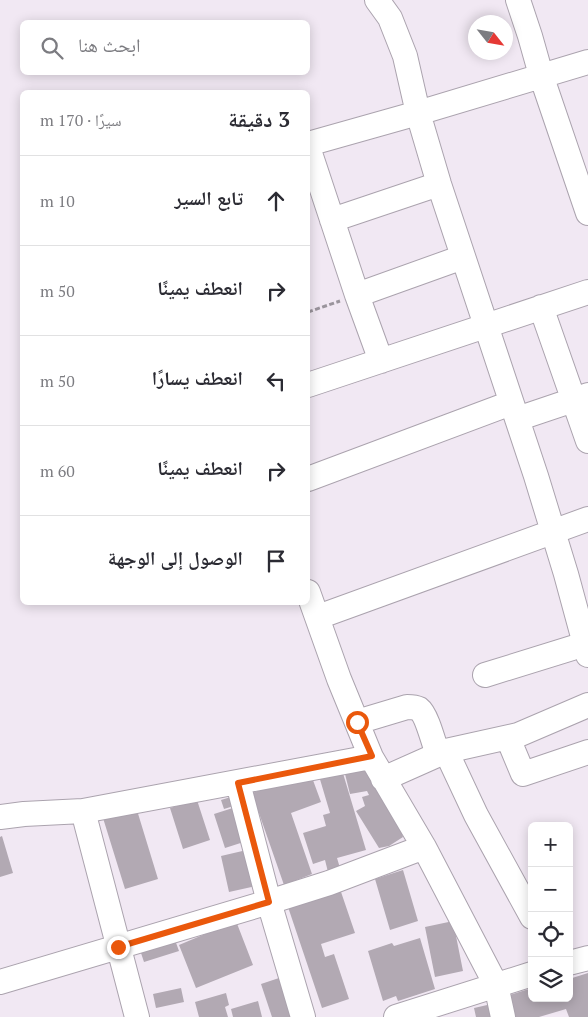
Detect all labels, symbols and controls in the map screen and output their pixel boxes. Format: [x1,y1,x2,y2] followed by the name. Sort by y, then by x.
[468,15,513,60] north arrow
[20,20,310,75] search box
[78,32,141,57] text: ابحث هنا
[38,34,66,62] icon: search
[228,105,290,133] text: 3 دقيقة
[40,109,121,131] text: سيرًا · 170 m
[174,185,243,210] text: تابع السير
[262,187,290,215] icon: ahead
[40,190,75,212] text: 10 m
[157,275,243,300] text: انعطف يمينًا
[262,277,290,305] icon: right
[40,280,75,302] text: 50 m
[152,365,243,390] text: انعطف يسارًا
[262,367,290,395] icon: left
[40,370,75,392] text: 50 m
[157,455,243,480] text: انعطف يمينًا
[262,457,290,485] icon: right
[40,460,75,482] text: 60 m
[108,545,243,570] text: الوصول إلى الوجهة
[262,547,290,575] icon: arrive
[346,711,369,734] route start
[528,822,573,1002] map controls
[528,822,573,867] button: +
[528,867,573,912] button: −
[528,912,573,957] button: locate
[107,936,130,959] route end
[528,957,573,1002] button: layers

